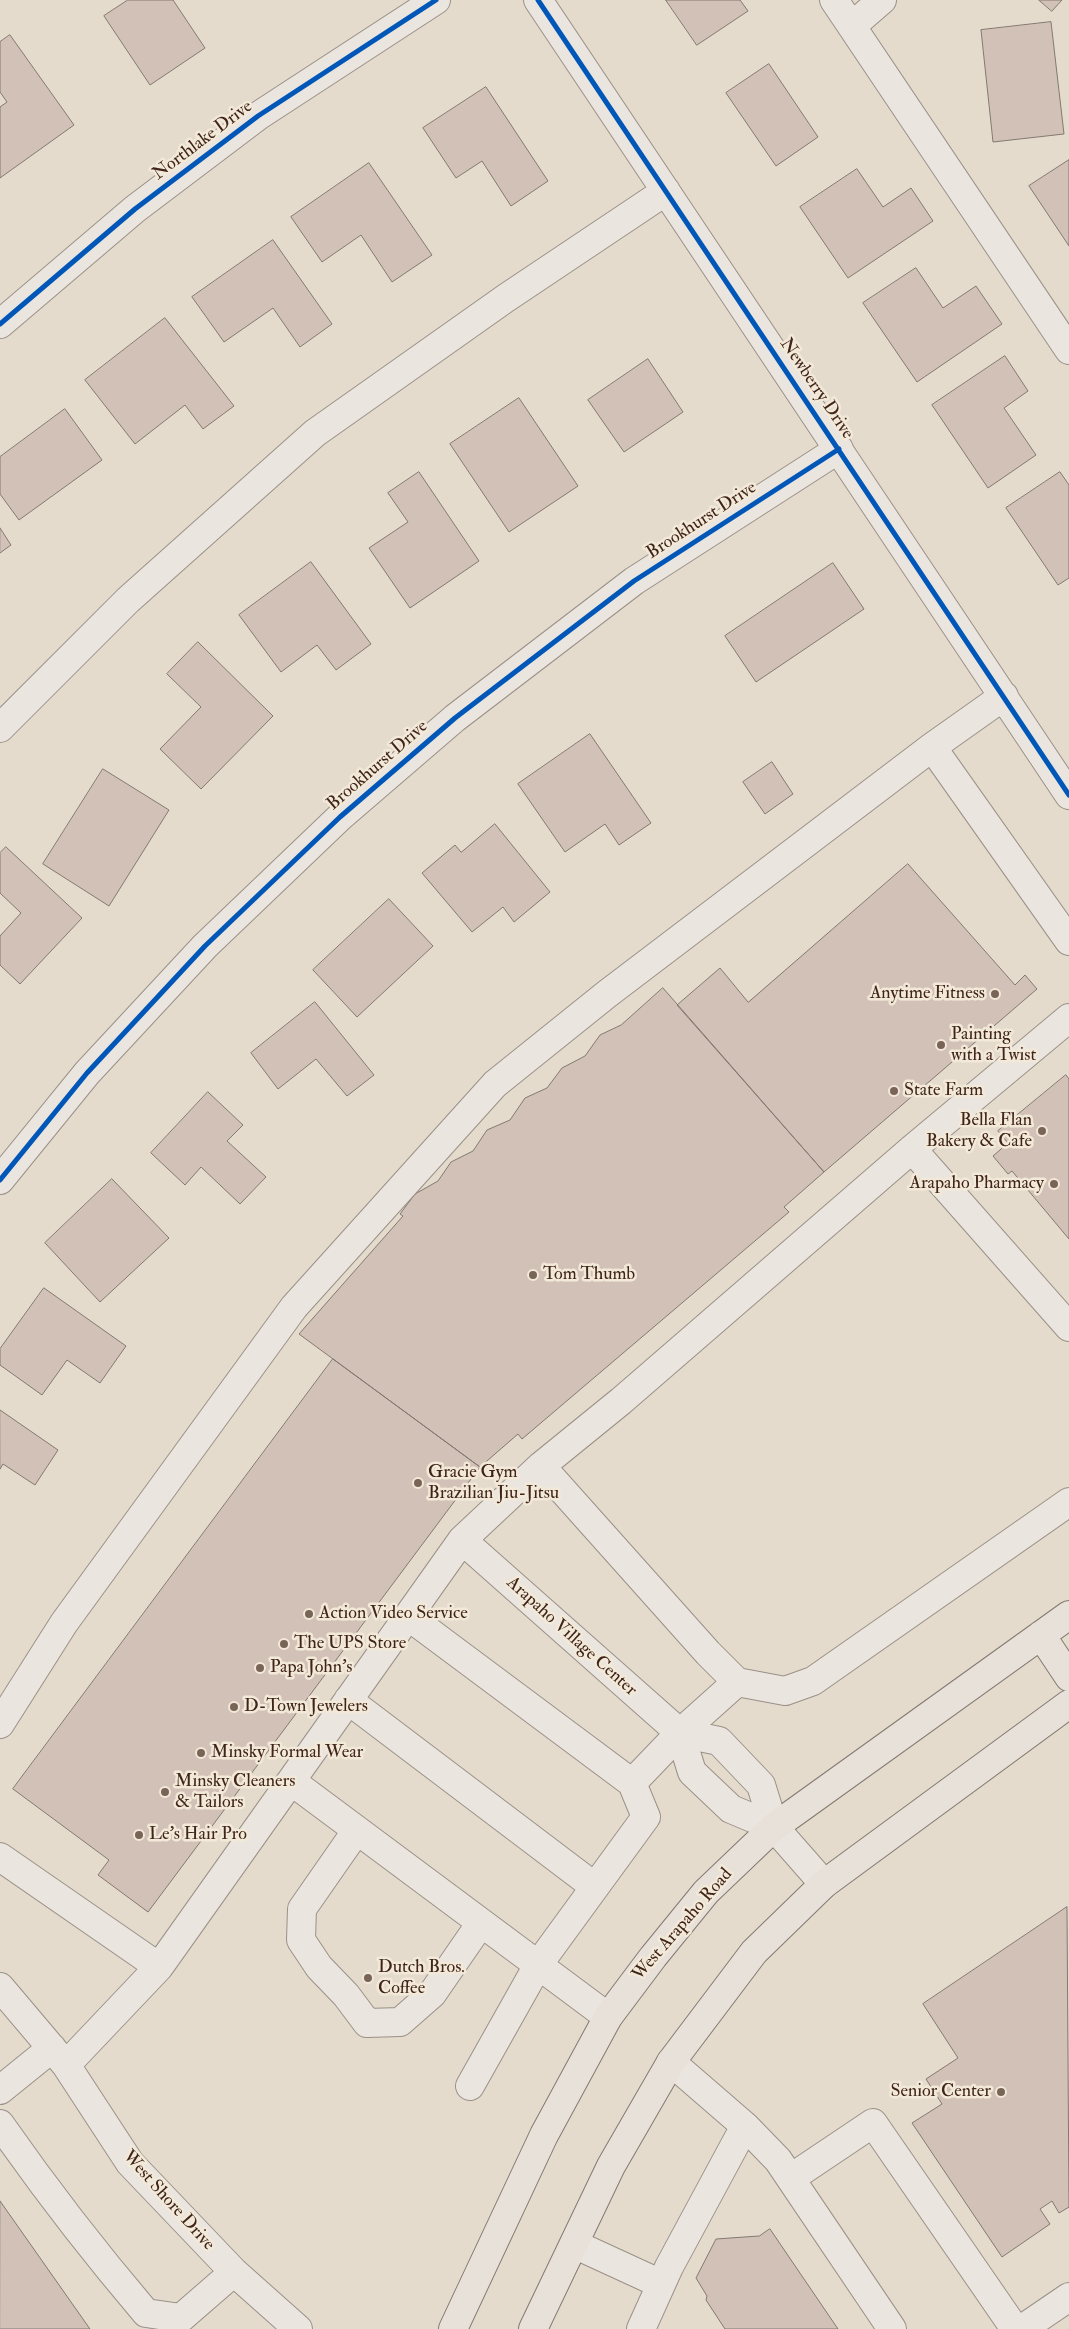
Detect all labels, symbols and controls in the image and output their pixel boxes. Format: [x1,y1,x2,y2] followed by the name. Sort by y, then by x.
[149,96,257,186] street label: Northlake Drive
[774,334,858,444] street label: Newberry Drive
[643,478,761,564] street label: Brookhurst Drive
[323,716,433,816] street label: Brookhurst Drive
[870,983,985,1005] place label: Anytime Fitness
[989,988,1001,1000] marker: Anytime Fitness
[951,1024,1036,1066] place label: Painting with a Twist
[935,1039,947,1051] marker: Painting with a Twist
[904,1080,983,1102] place label: State Farm
[888,1085,900,1097] marker: State Farm
[926,1110,1032,1152] place label: Bella Flan Bakery & Cafe
[1036,1125,1048,1137] marker: Bella Flan Bakery & Cafe
[909,1173,1044,1195] place label: Arapaho Pharmacy
[1048,1178,1060,1190] marker: Arapaho Pharmacy
[543,1264,635,1286] place label: Tom Thumb
[527,1269,539,1281] marker: Tom Thumb
[428,1462,559,1505] place label: Gracie Gym Brazilian Jiu-Jitsu
[412,1477,424,1489] marker: Gracie Gym Brazilian Jiu-Jitsu
[501,1573,641,1701] street label: Arapaho Village Center
[319,1603,468,1625] place label: Action Video Service
[303,1608,315,1620] marker: Action Video Service
[294,1633,406,1655] place label: The UPS Store
[278,1638,290,1650] marker: The UPS Store
[270,1657,352,1679] place label: Papa John's
[254,1662,266,1674] marker: Papa John's
[244,1696,368,1718] place label: D-Town Jewelers
[228,1701,240,1713] marker: D-Town Jewelers
[211,1742,363,1764] place label: Minsky Formal Wear
[195,1747,207,1759] marker: Minsky Formal Wear
[175,1771,295,1814] place label: Minsky Cleaners & Tailors
[159,1786,171,1798] marker: Minsky Cleaners & Tailors
[149,1824,247,1846] place label: Le's Hair Pro
[133,1829,145,1841] marker: Le's Hair Pro
[628,1864,738,1986] street label: West Arapaho Road
[378,1957,465,2000] place label: Dutch Bros. Coffee
[362,1972,374,1984] marker: Dutch Bros. Coffee
[890,2081,991,2103] place label: Senior Center
[995,2086,1007,2098] marker: Senior Center
[117,2146,219,2256] street label: West Shore Drive

